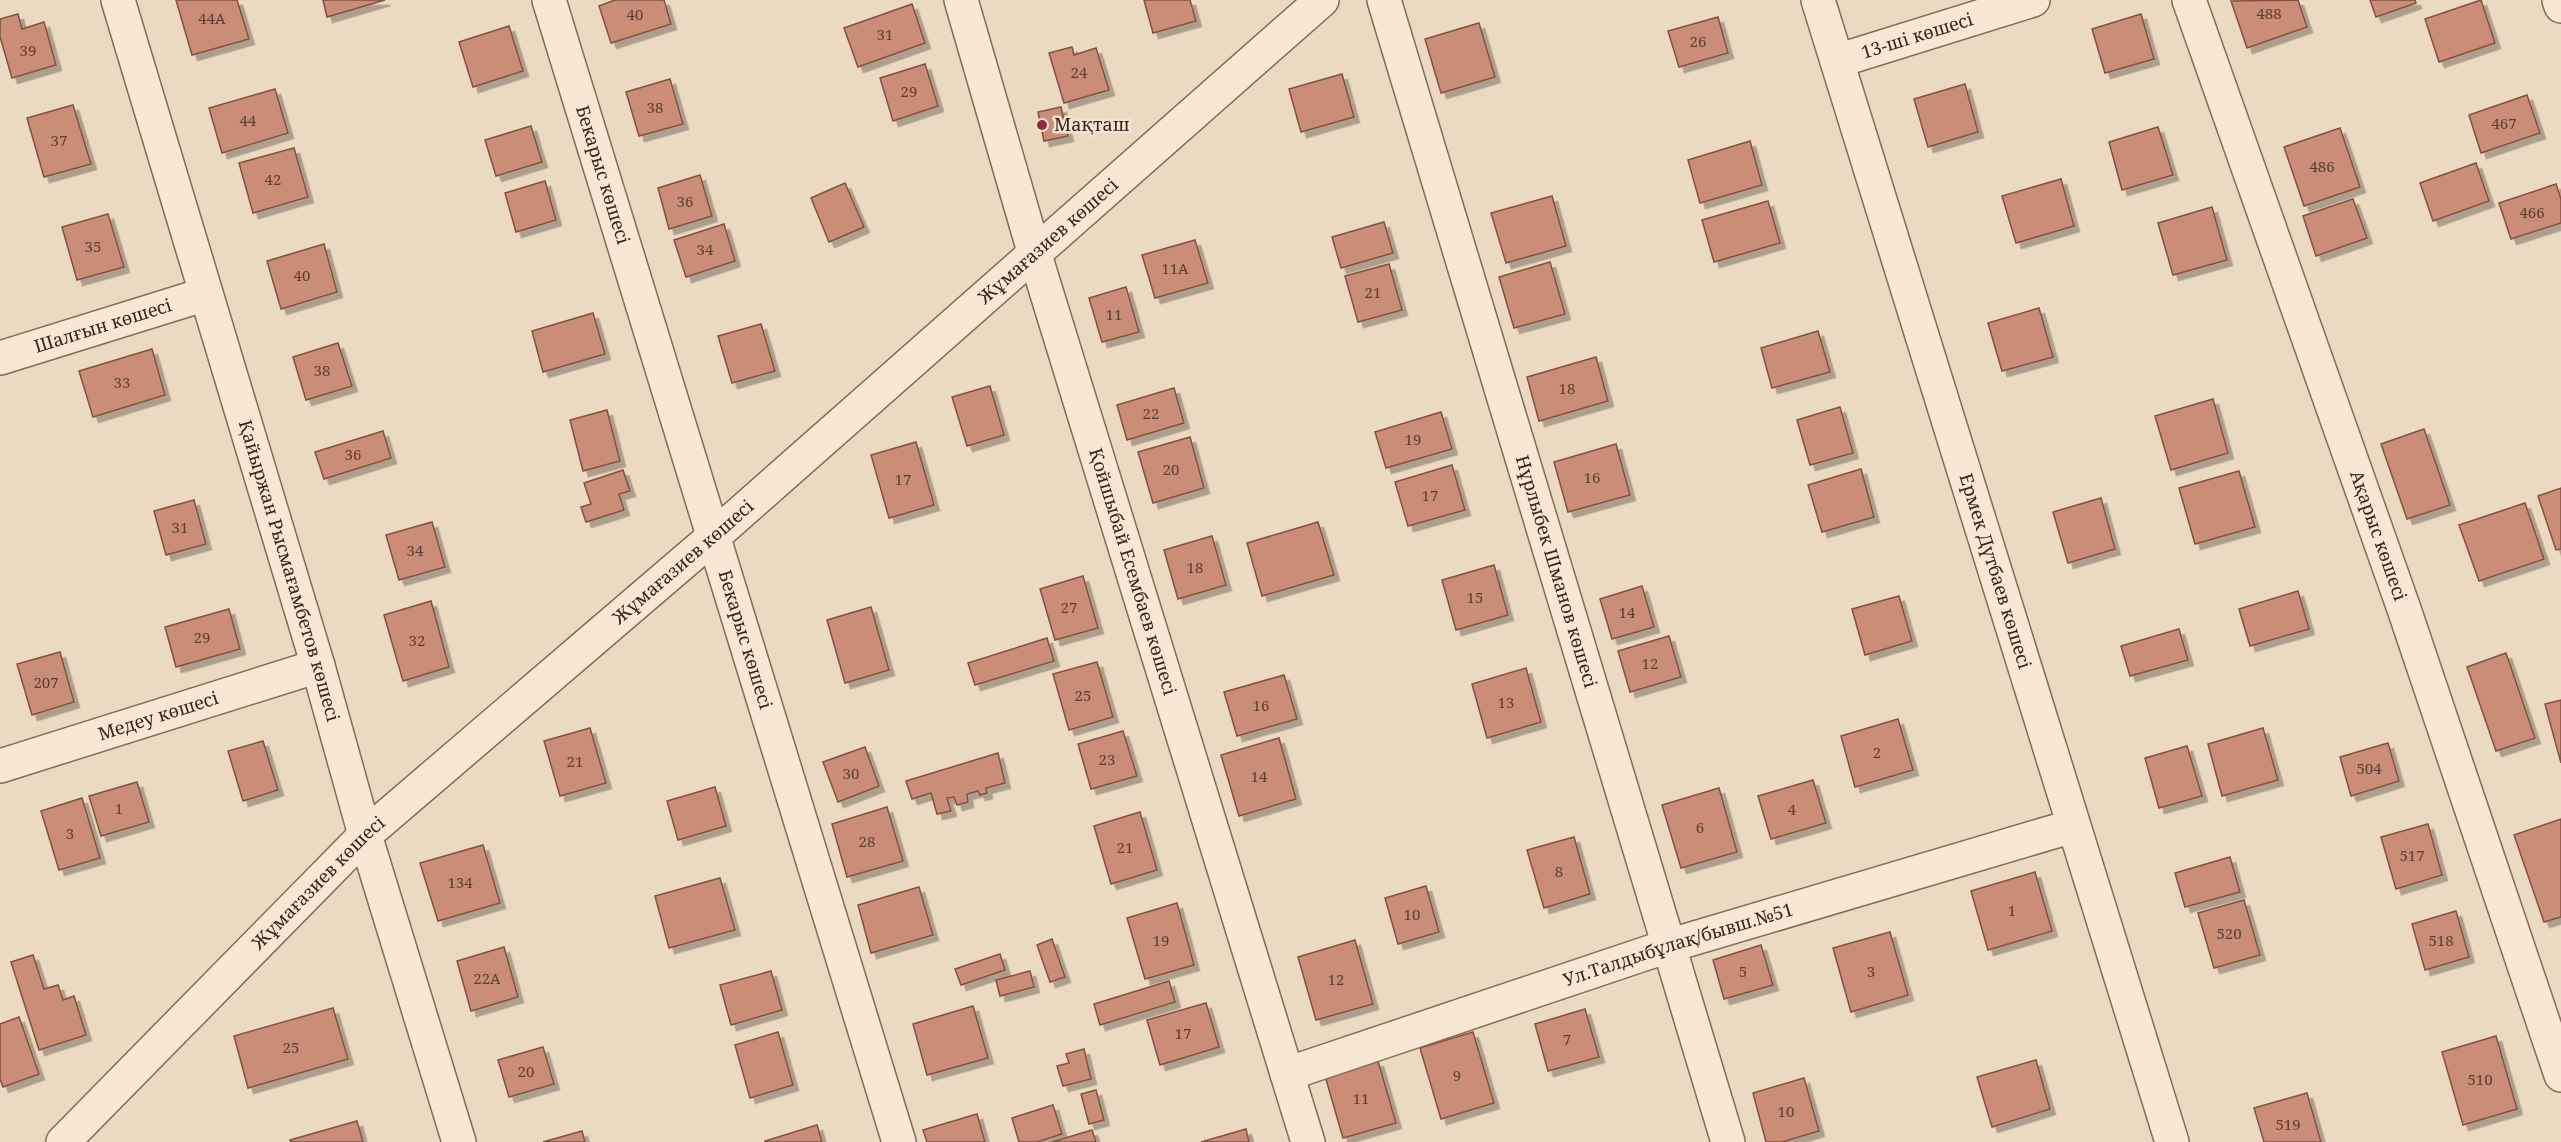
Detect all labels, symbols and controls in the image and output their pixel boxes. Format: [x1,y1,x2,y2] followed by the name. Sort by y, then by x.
[2256,3,2282,23] house number: 488
[627,4,643,24] house number: 40
[1858,6,1976,64] street label: 13-ші көшесi
[198,8,226,28] house number: 44А
[877,24,893,44] house number: 31
[1690,31,1706,51] house number: 26
[20,40,36,60] house number: 39
[1071,62,1088,82] house number: 24
[901,81,917,101] house number: 29
[647,97,663,117] house number: 38
[571,102,636,247] street label: Бекарыс көшесі
[240,110,257,130] house number: 44
[1054,112,1130,136] place label: Мақташ
[2491,113,2517,133] house number: 467
[1035,118,1049,132] marker: Мақташ
[51,130,67,150] house number: 37
[2309,156,2335,176] house number: 486
[265,169,281,189] house number: 42
[972,172,1123,309] street label: Жұмағазиев көшесі
[677,191,693,211] house number: 36
[2519,202,2545,222] house number: 466
[85,236,101,256] house number: 35
[697,239,714,259] house number: 34
[1161,258,1189,278] house number: 11А
[294,265,310,285] house number: 40
[1365,282,1381,302] house number: 21
[31,292,175,358] street label: Шалғын көшесі
[1106,304,1122,324] house number: 11
[314,360,330,380] house number: 38
[114,372,130,392] house number: 33
[1559,378,1575,398] house number: 18
[1143,403,1159,423] house number: 22
[234,417,346,724] street label: Қайыржан Рысмағамбетов көшесі
[1405,429,1421,449] house number: 19
[345,444,361,464] house number: 36
[1084,445,1183,698] street label: Қойшыбай Есембаев көшесі
[1511,452,1604,691] street label: Нұрлыбек Шманов көшесі
[1163,459,1179,479] house number: 20
[1584,467,1600,487] house number: 16
[2345,467,2413,604] street label: Ақарыс көшесi
[895,469,911,489] house number: 17
[1954,470,2038,672] street label: Ермек Дүтбаев көшесi
[1422,485,1438,505] house number: 17
[606,494,758,630] street label: Жұмағазиев көшесі
[172,517,188,537] house number: 31
[407,540,424,560] house number: 34
[1187,557,1203,577] house number: 18
[713,567,779,712] street label: Бекарыс көшесі
[1467,587,1483,607] house number: 15
[1061,597,1077,617] house number: 27
[1619,602,1636,622] house number: 14
[194,627,210,647] house number: 29
[409,630,425,650] house number: 32
[1642,653,1658,673] house number: 12
[33,672,59,692] house number: 207
[95,685,221,745] street label: Медеу көшесі
[1075,685,1091,705] house number: 25
[1498,692,1514,712] house number: 13
[1253,695,1269,715] house number: 16
[1873,742,1881,762] house number: 2
[1099,749,1115,769] house number: 23
[567,751,583,771] house number: 21
[2356,758,2382,778] house number: 504
[843,763,859,783] house number: 30
[1251,766,1268,786] house number: 14
[115,798,123,818] house number: 1
[1788,799,1797,819] house number: 4
[245,810,390,955] street label: Жұмағазиев көшесі
[1696,817,1704,837] house number: 6
[66,823,74,843] house number: 3
[859,831,875,851] house number: 28
[1117,837,1133,857] house number: 21
[2399,845,2425,865] house number: 517
[1555,861,1563,881] house number: 8
[447,872,473,892] house number: 134
[1561,900,1797,990] street label: Ул.Талдыбұлақ/бывш.№51
[2008,900,2016,920] house number: 1
[1404,904,1420,924] house number: 10
[2216,923,2242,943] house number: 520
[1153,930,1169,950] house number: 19
[2428,930,2454,950] house number: 518
[1867,961,1875,981] house number: 3
[1739,963,1747,981] house number: 5
[473,968,501,988] house number: 22А
[1328,969,1344,989] house number: 12
[1175,1023,1191,1043] house number: 17
[1563,1029,1571,1049] house number: 7
[283,1037,299,1057] house number: 25
[518,1061,534,1081] house number: 20
[1453,1065,1461,1085] house number: 9
[2467,1069,2493,1089] house number: 510
[1353,1088,1369,1108] house number: 11
[1778,1101,1794,1121] house number: 10
[2275,1114,2301,1134] house number: 519

